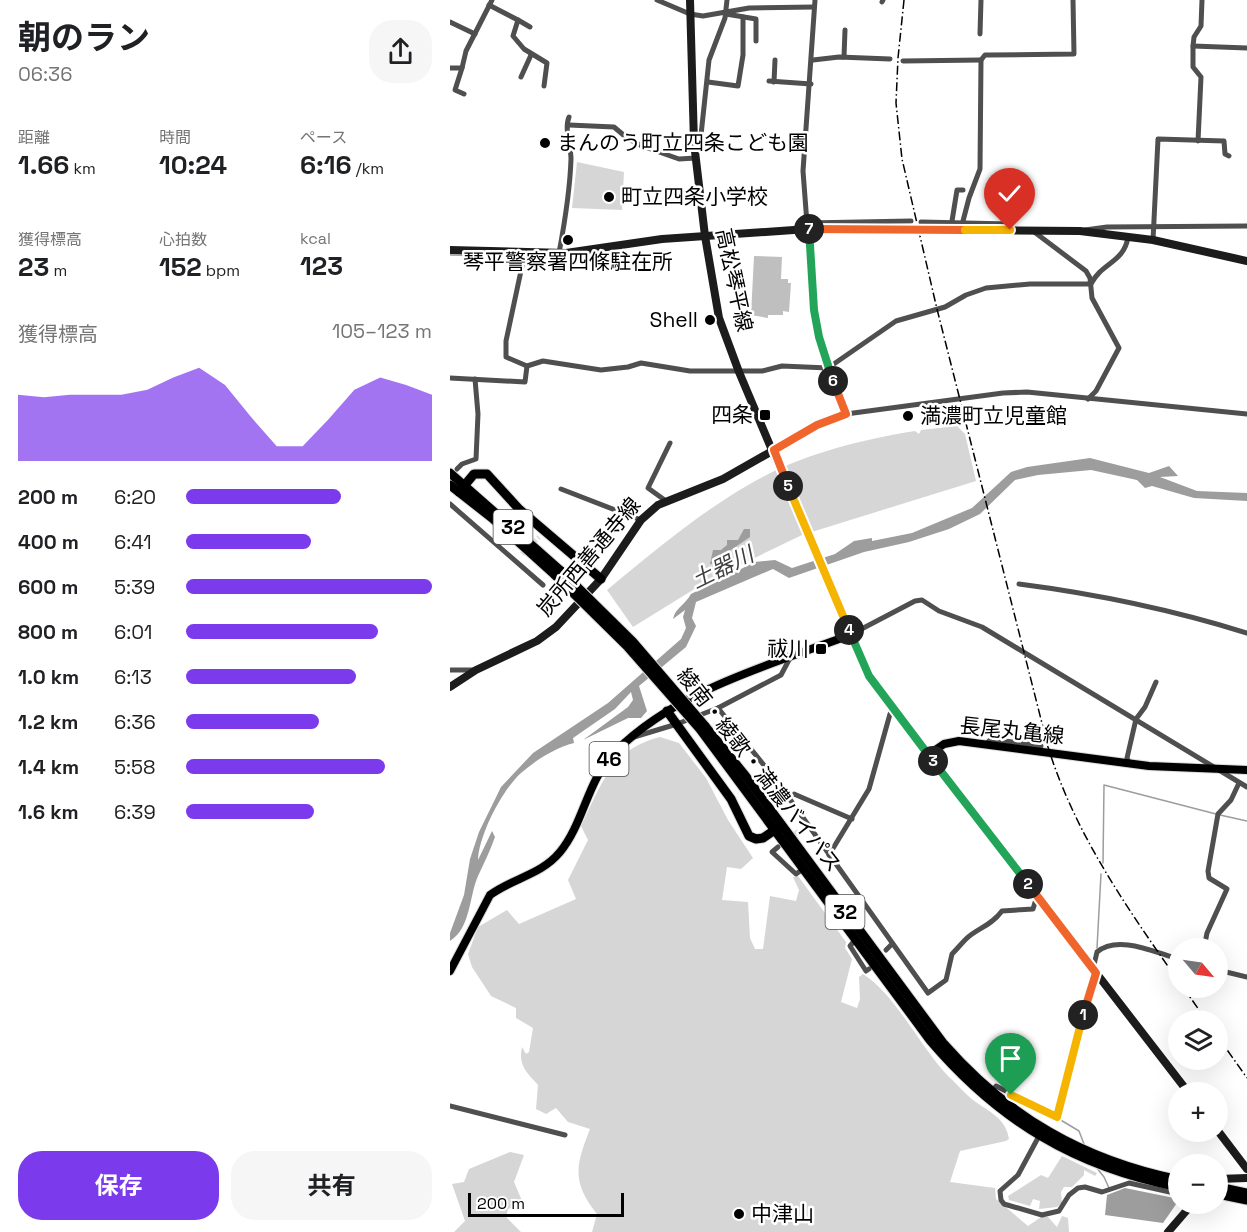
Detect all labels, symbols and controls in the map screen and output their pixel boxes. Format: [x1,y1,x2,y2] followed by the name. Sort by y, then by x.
[18,17,150,59] text: 朝のラン
[369,20,432,83] button: share
[18,61,72,87] text: 06:36
[18,127,50,148] text: 距離
[159,127,191,148] text: 時間
[300,127,347,148] text: ペース
[557,129,809,156] place label: まんのう町立四条こども園
[538,136,552,150] marker: まんのう町立四条こども園
[18,148,69,182] text: 1.66
[159,148,227,182] text: 10:24
[300,148,352,182] text: 6:16
[69,158,96,179] text: km
[352,158,384,179] text: /km
[984,168,1035,230] pin
[993,177,1026,210] icon: check
[621,183,768,210] place label: 町立四条小学校
[602,190,616,204] marker: 町立四条小学校
[794,214,824,244] pin: 7
[805,218,813,239] text: 7
[710,226,759,334] street label: 高松琴平線
[300,228,331,249] text: kcal
[18,229,82,250] text: 獲得標高
[159,229,207,250] text: 心拍数
[561,233,575,247] marker: 琴平警察署四條駐在所
[463,248,673,275] place label: 琴平警察署四條駐在所
[300,249,343,283] text: 123
[18,250,49,284] text: 23
[159,250,202,284] text: 152
[49,260,67,281] text: m
[202,260,240,281] text: bpm
[650,306,698,333] place label: Shell
[703,313,717,327] marker: Shell
[332,318,432,344] text: 105–123 m
[18,321,98,347] text: 獲得標高
[818,366,848,396] pin: 6
[828,370,838,391] text: 6
[711,401,753,428] place label: 四条
[920,402,1067,429] place label: 満濃町立児童館
[758,408,772,422] marker: 四条
[901,409,915,423] marker: 満濃町立児童館
[773,471,803,501] pin: 5
[783,475,793,496] text: 5
[18,484,78,510] text: 200 m
[114,484,156,510] text: 6:20
[531,492,646,622] street label: 炭所西善通寺線
[494,510,532,544] road number: 32
[18,529,79,555] text: 400 m
[114,529,152,555] text: 6:41
[686,539,760,594] water label: 土器川
[18,574,78,600] text: 600 m
[114,574,155,600] text: 5:39
[834,615,864,645] pin: 4
[18,619,78,645] text: 800 m
[114,619,152,645] text: 6:01
[844,619,854,640] text: 4
[767,635,809,662] place label: 祓川
[814,642,828,656] marker: 祓川
[671,662,847,877] street label: 綾南・綾歌・満濃バイパス
[18,664,79,690] text: 1.0 km
[114,664,152,690] text: 6:13
[18,709,78,735] text: 1.2 km
[114,709,156,735] text: 6:36
[958,712,1066,749] street label: 長尾丸亀線
[590,742,628,776] road number: 46
[918,746,948,776] pin: 3
[928,750,938,771] text: 3
[18,754,79,780] text: 1.4 km
[114,754,155,780] text: 5:58
[18,799,79,825] text: 1.6 km
[114,799,156,825] text: 6:39
[1013,869,1043,899] pin: 2
[1023,873,1033,894] text: 2
[826,895,864,929] road number: 32
[1168,938,1228,998] north arrow
[1168,938,1228,1214] map controls
[1068,1000,1098,1030] pin: 1
[1079,1004,1087,1025] text: 1
[1168,1010,1228,1070] button: layers
[985,1033,1036,1095] pin
[994,1042,1027,1075] icon: arrive
[1168,1082,1228,1142] button: +
[18,1151,219,1220] button: 保存
[231,1151,432,1220] button: 共有
[1168,1154,1228,1214] button: −
[468,1190,624,1218] scale bar
[477,1193,525,1214] text: 200 m
[751,1200,814,1227] place label: 中津山
[732,1207,746,1221] marker: 中津山

